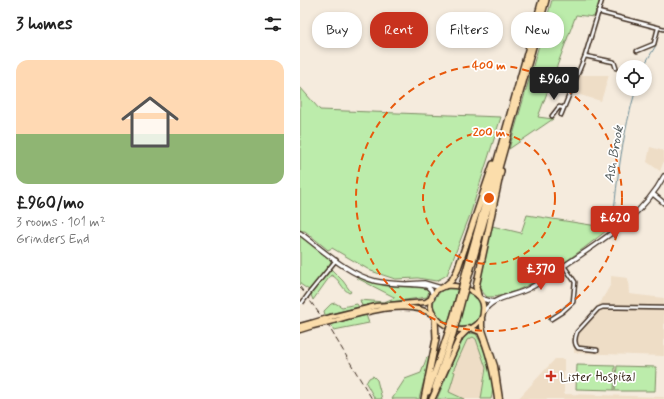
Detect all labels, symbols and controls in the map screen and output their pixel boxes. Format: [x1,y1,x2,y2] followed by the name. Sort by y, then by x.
[312,12,362,48] chip: Buy
[370,12,428,48] chip: Rent
[436,12,503,48] chip: Filters
[511,12,564,48] chip: New
[16,13,73,35] text: 3 homes
[262,13,284,35] icon: filters
[472,58,506,74] text: 400 m
[616,60,652,96] map controls
[616,60,652,96] button: locate
[530,67,578,101] pin: £960
[539,71,569,88] text: £960
[114,86,186,158] icon: home
[600,123,628,184] water label: Ash Brook
[473,125,506,141] text: 200 m
[482,191,496,205] centre of rings
[16,192,84,214] text: £960/mo
[591,206,639,240] pin: £620
[600,210,630,227] text: £620
[16,214,105,231] text: 3 rooms · 101 m²
[16,231,90,248] text: Grinders End
[517,257,565,291] pin: £370
[526,261,556,278] text: £370
[560,369,635,386] place label: Lister Hospital
[545,370,557,382] marker: Lister Hospital

